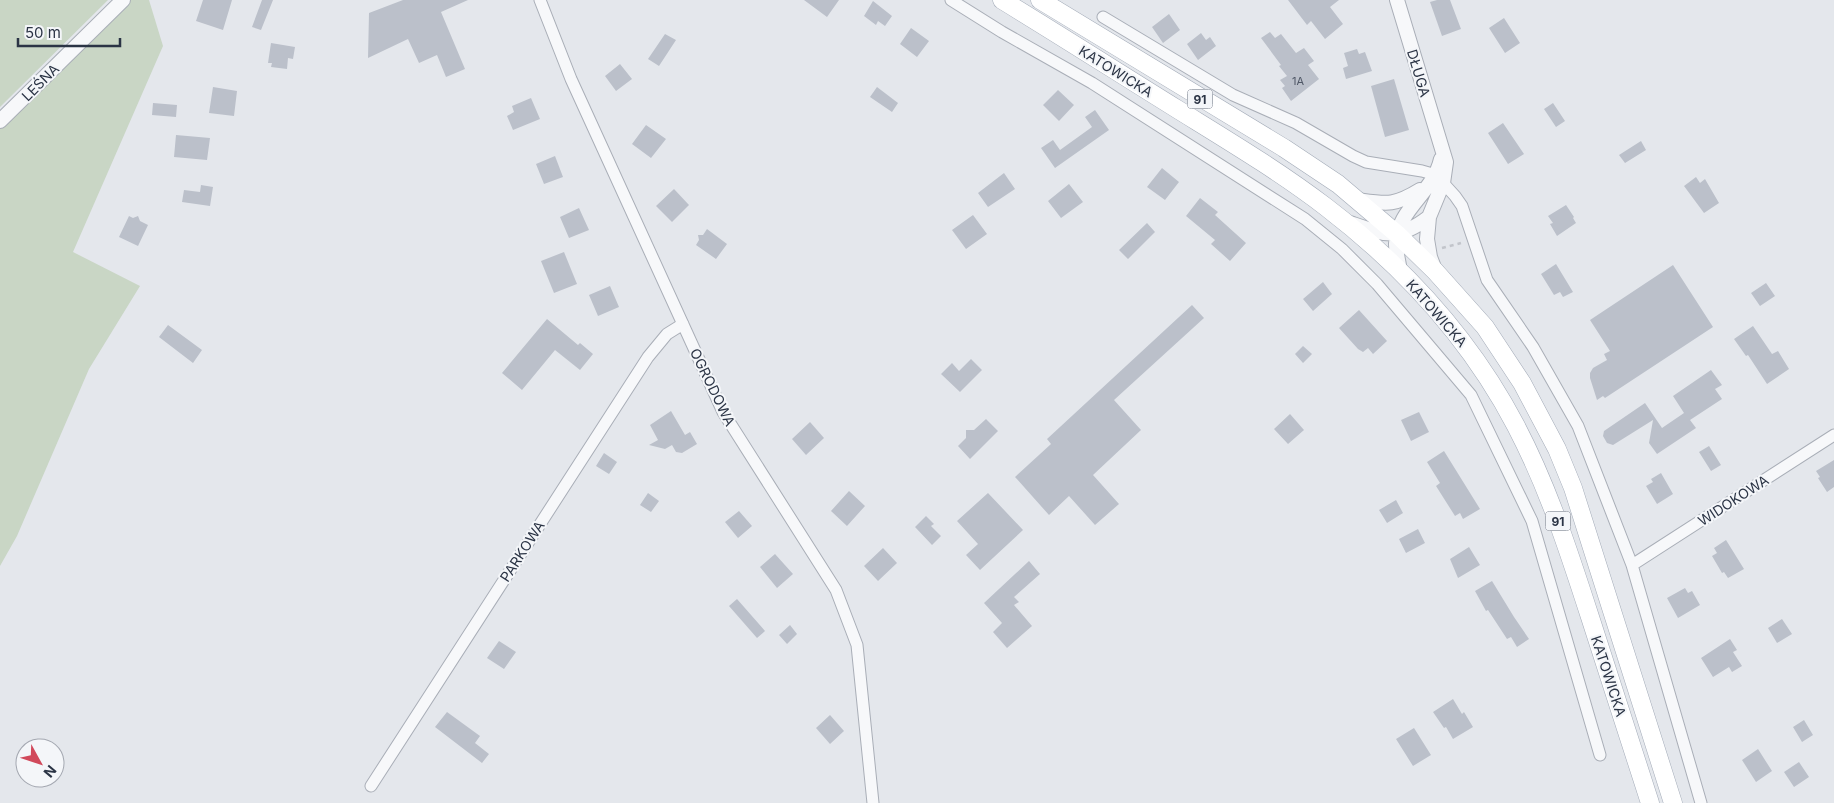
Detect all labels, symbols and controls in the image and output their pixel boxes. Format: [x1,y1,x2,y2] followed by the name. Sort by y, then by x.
[18,15,120,47] scale bar
[25,23,61,42] text: 50 m
[1076,42,1156,101] street label: KATOWICKA
[1404,47,1434,99] street label: DŁUGA
[18,60,62,104] street label: LEŚNA
[1292,74,1304,88] house number: 1A
[1188,90,1212,108] road number: 91
[1403,276,1471,351] street label: KATOWICKA
[687,345,739,429] street label: OGRODOWA
[1695,471,1772,529] street label: WIDOKOWA
[1546,512,1570,530] road number: 91
[496,517,548,585] street label: PARKOWA
[1588,633,1630,719] street label: KATOWICKA
[15,738,65,788] north arrow
[40,762,60,781] text: N

